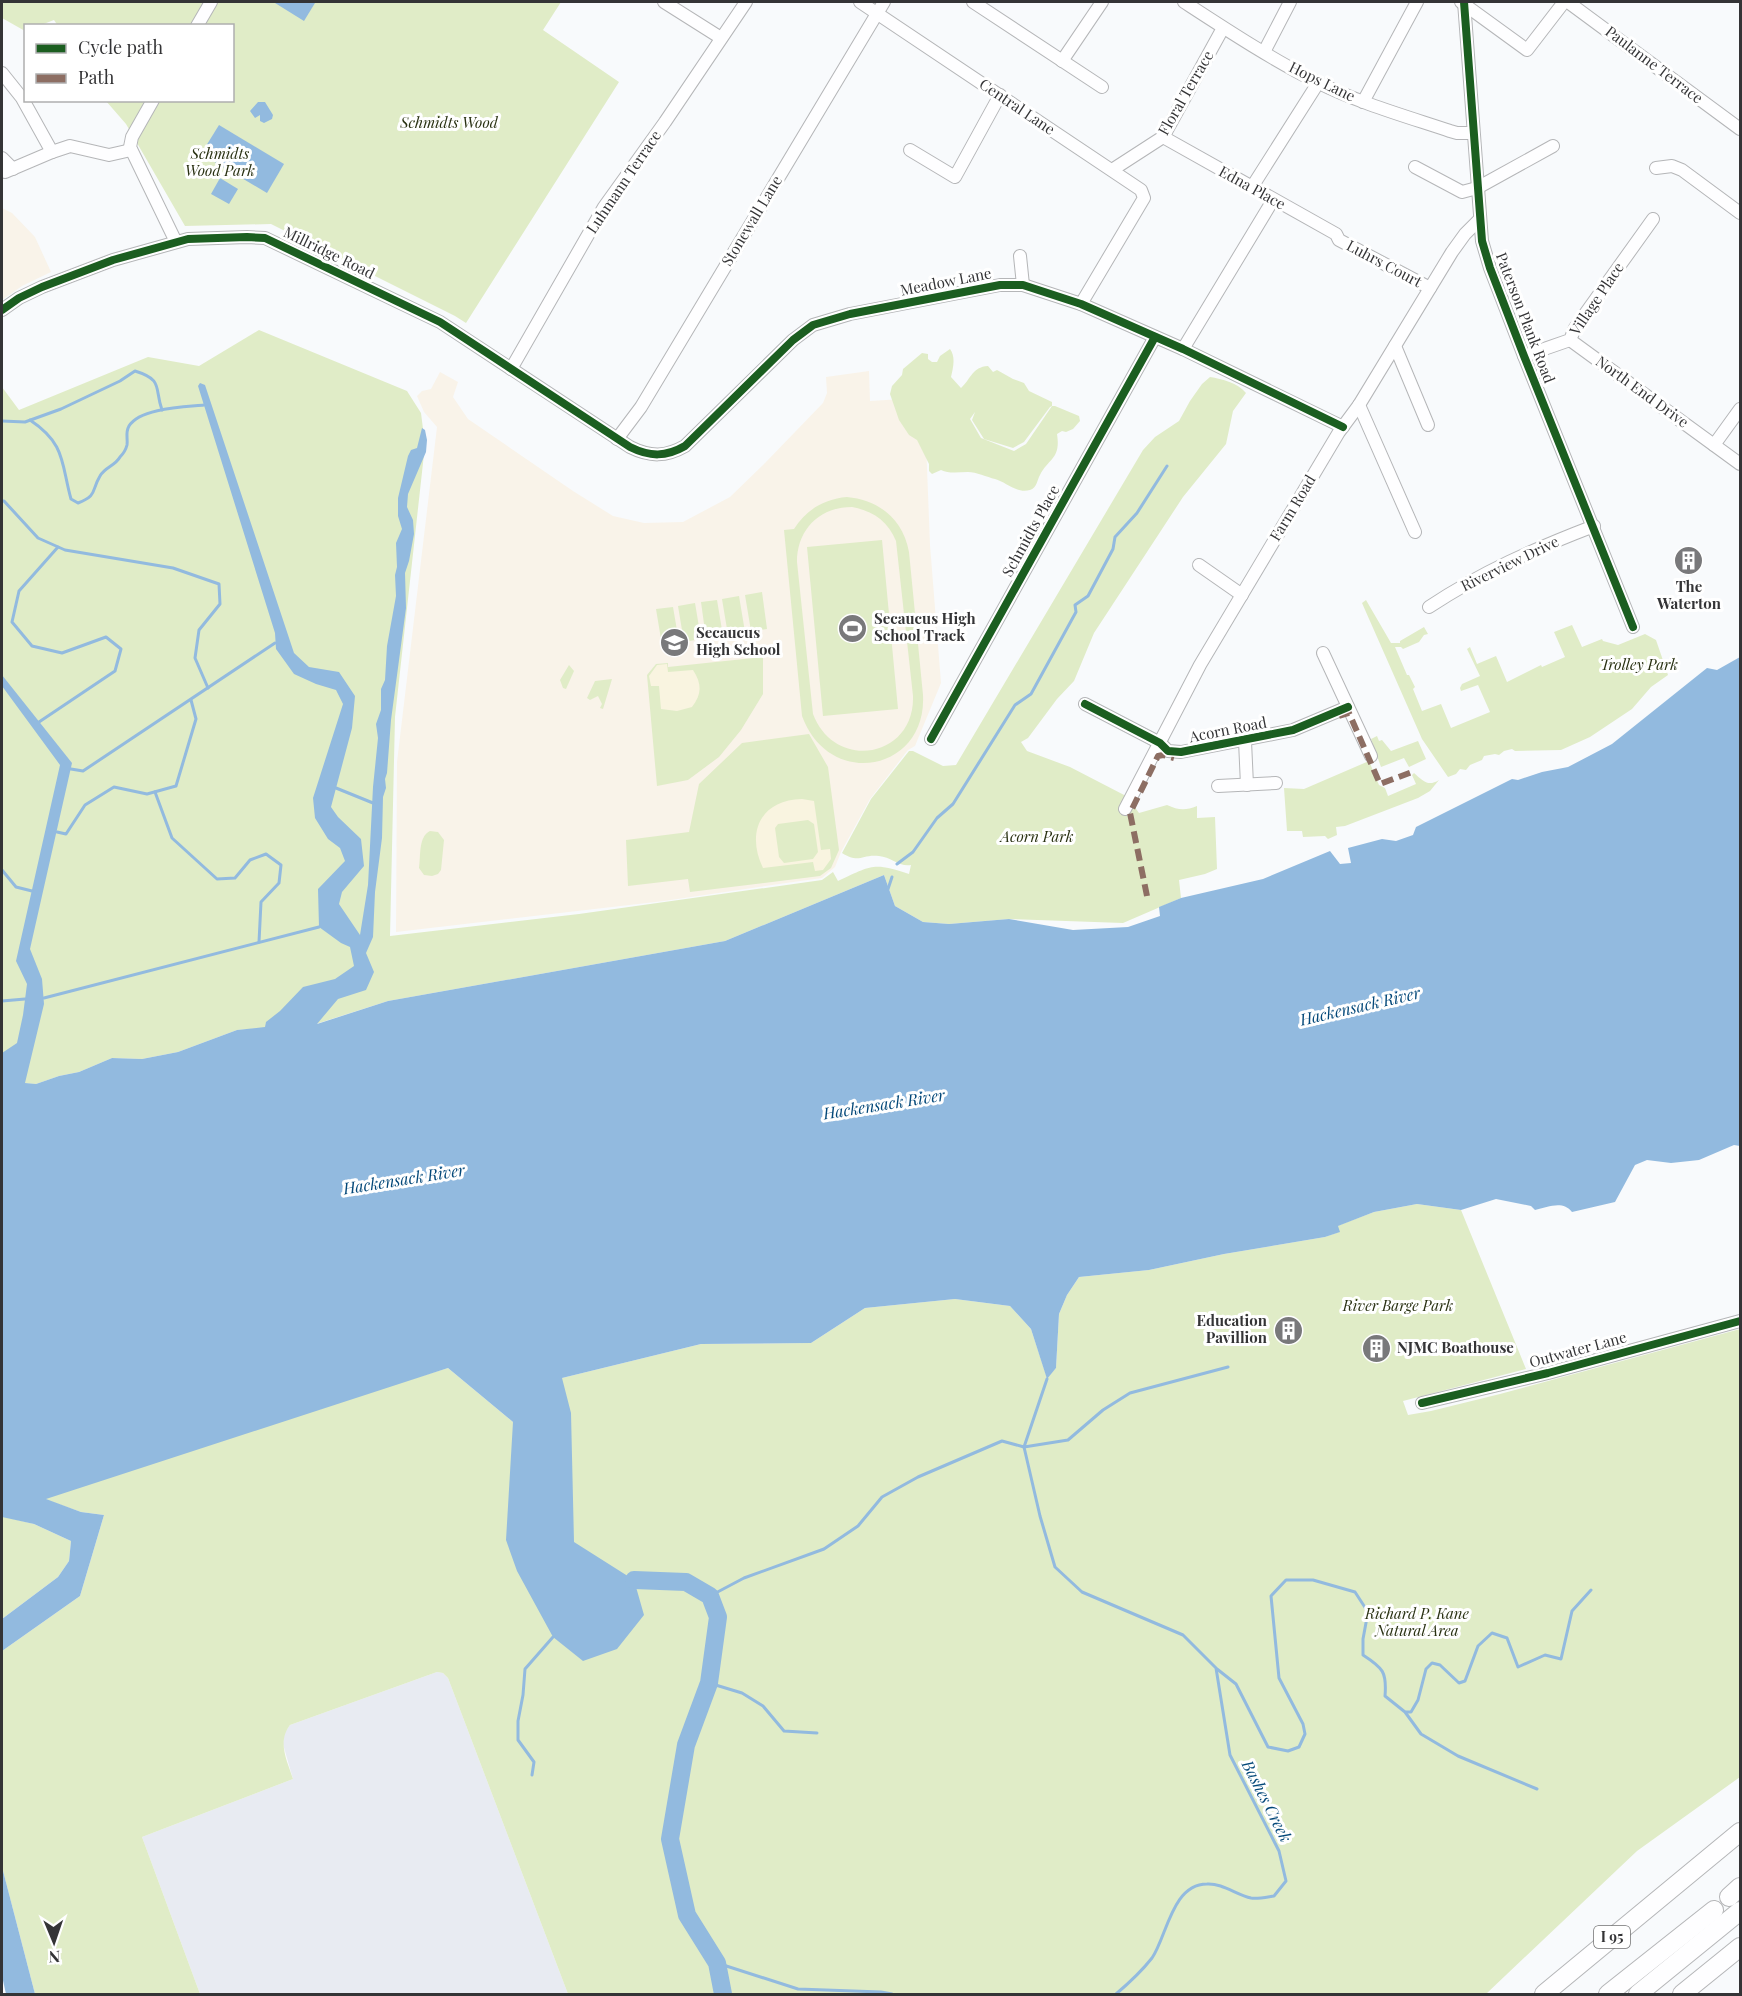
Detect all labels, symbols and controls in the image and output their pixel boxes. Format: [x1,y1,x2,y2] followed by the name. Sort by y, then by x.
[1602,21,1708,108] street label: Paulanne Terrace
[24,24,234,102] legend
[78,35,163,59] text: Cycle path
[1153,47,1217,138] street label: Floral Terrace
[1286,56,1359,106] street label: Hops Lane
[78,65,115,89] text: Path
[976,74,1059,139] street label: Central Lane
[399,112,499,132] park label: Schmidts Wood
[581,126,665,237] street label: Luhmann Terrace
[185,143,255,180] park label: Schmidts Wood Park
[1216,161,1289,214] street label: Edna Place
[716,172,786,269] street label: Stonewall Lane
[281,221,379,283] street label: Millridge Road
[1343,235,1426,292] street label: Luhrs Court
[1492,249,1560,386] street label: Paterson Plank Road
[1564,258,1628,340] street label: Village Place
[899,262,993,300] street label: Meadow Lane
[1592,351,1693,432] street label: North End Drive
[1265,471,1320,544] street label: Farm Road
[997,481,1064,580] street label: Schmidts Place
[1457,531,1562,595] street label: Riverview Drive
[1673,544,1705,576] building icon: The Waterton
[1656,576,1722,613] place label: The Waterton
[874,608,976,645] place label: Secaucus High School Track
[837,612,869,644] sports icon: Secaucus High School Track
[696,622,781,659] place label: Secaucus High School
[659,626,691,658] school or university icon: Secaucus High School
[1600,654,1678,674] park label: Trolley Park
[1186,712,1269,747] street label: Acorn Road
[999,826,1074,846] park label: Acorn Park
[1297,981,1423,1030] water label: Hackensack River
[821,1083,947,1124] water label: Hackensack River
[341,1158,467,1199] water label: Hackensack River
[1342,1295,1453,1315] park label: River Barge Park
[1197,1310,1268,1347] place label: Education Pavillion
[1272,1314,1304,1346] building icon: Education Pavillion
[1527,1326,1629,1372] street label: Outwater Lane
[1360,1332,1392,1364] building icon: NJMC Boathouse
[1397,1337,1514,1357] place label: NJMC Boathouse
[1364,1603,1470,1640] park label: Richard P. Kane Natural Area
[1237,1755,1297,1845] water label: Bashes Creek
[24,1912,84,1972] north arrow
[1594,1926,1630,1948] road number: I 95
[48,1947,61,1968] text: N

